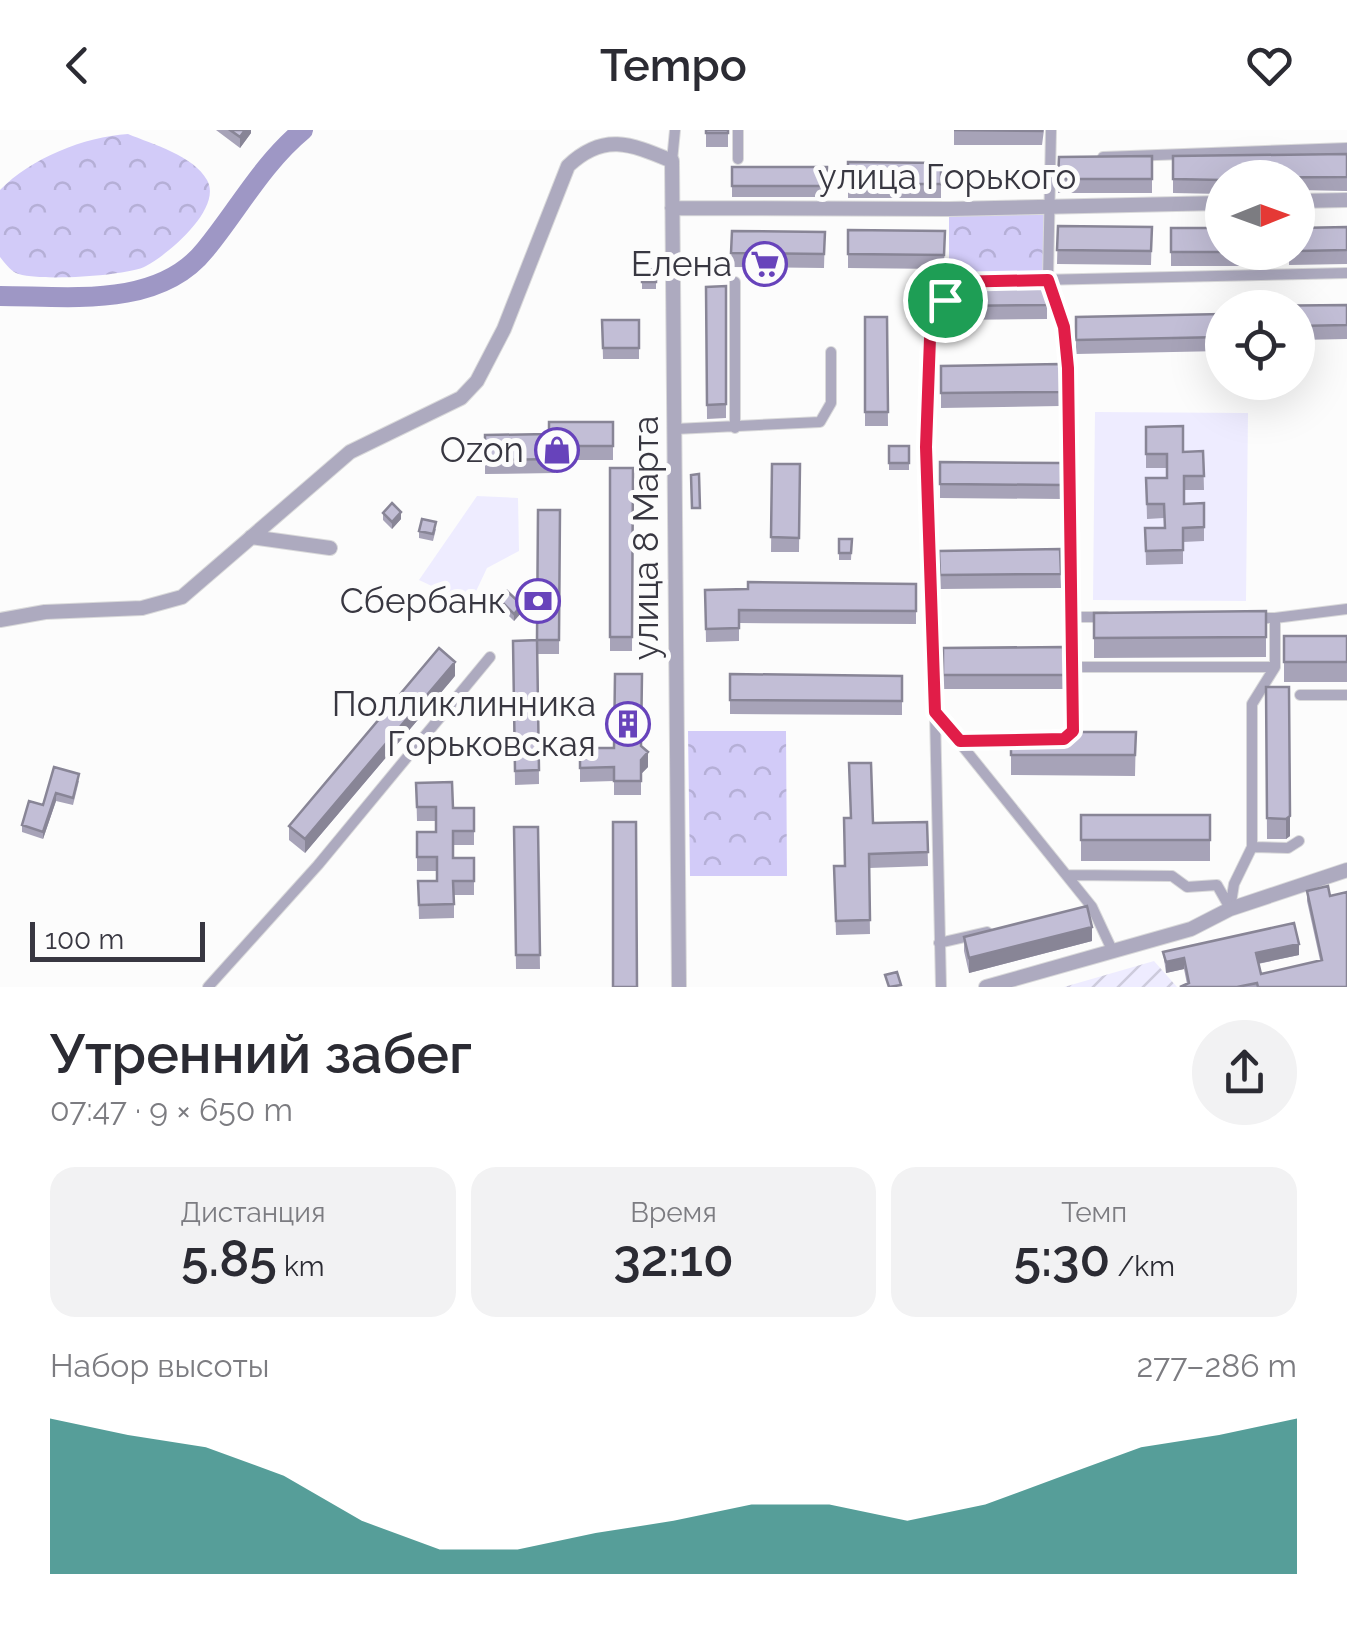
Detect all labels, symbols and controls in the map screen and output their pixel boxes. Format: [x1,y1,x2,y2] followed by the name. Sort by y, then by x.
[50,38,105,93] icon: back
[1242,38,1297,93] icon: heart
[600,39,747,92] text: Tempo
[818,156,1076,197] street label: улица Горького
[1205,160,1315,270] north arrow
[1205,160,1315,400] map controls
[742,241,788,287] supermarket icon: Елена
[631,243,732,284] place label: Елена
[903,258,988,343] pin
[918,273,973,328] icon: arrive
[1205,290,1315,400] button: locate
[625,416,666,660] street label: улица 8 Марта
[534,427,580,473] shop icon: Ozon
[440,429,524,470] place label: Ozon
[515,578,561,624] bank icon: Сбербанк
[340,580,506,621] place label: Сбербанк
[332,683,596,764] place label: Полликлинника Горьковская
[605,701,651,747] building icon: Полликлинника Горьковская
[30,917,205,961] scale bar
[45,923,124,956] text: 100 m
[1192,1020,1297,1125] button: share
[50,1021,472,1086] text: Утренний забег
[50,1091,293,1128] text: 07:47 · 9 × 650 m
[180,1196,325,1229] text: Дистанция
[630,1196,717,1229] text: Время
[1061,1196,1127,1229] text: Темп
[181,1229,277,1288] text: 5.85
[613,1229,734,1288] text: 32:10
[1013,1229,1110,1288] text: 5:30
[277,1250,325,1283] text: km
[1110,1250,1175,1283] text: /km
[50,1347,270,1384] text: Набор высоты
[1136,1347,1297,1384] text: 277–286 m

